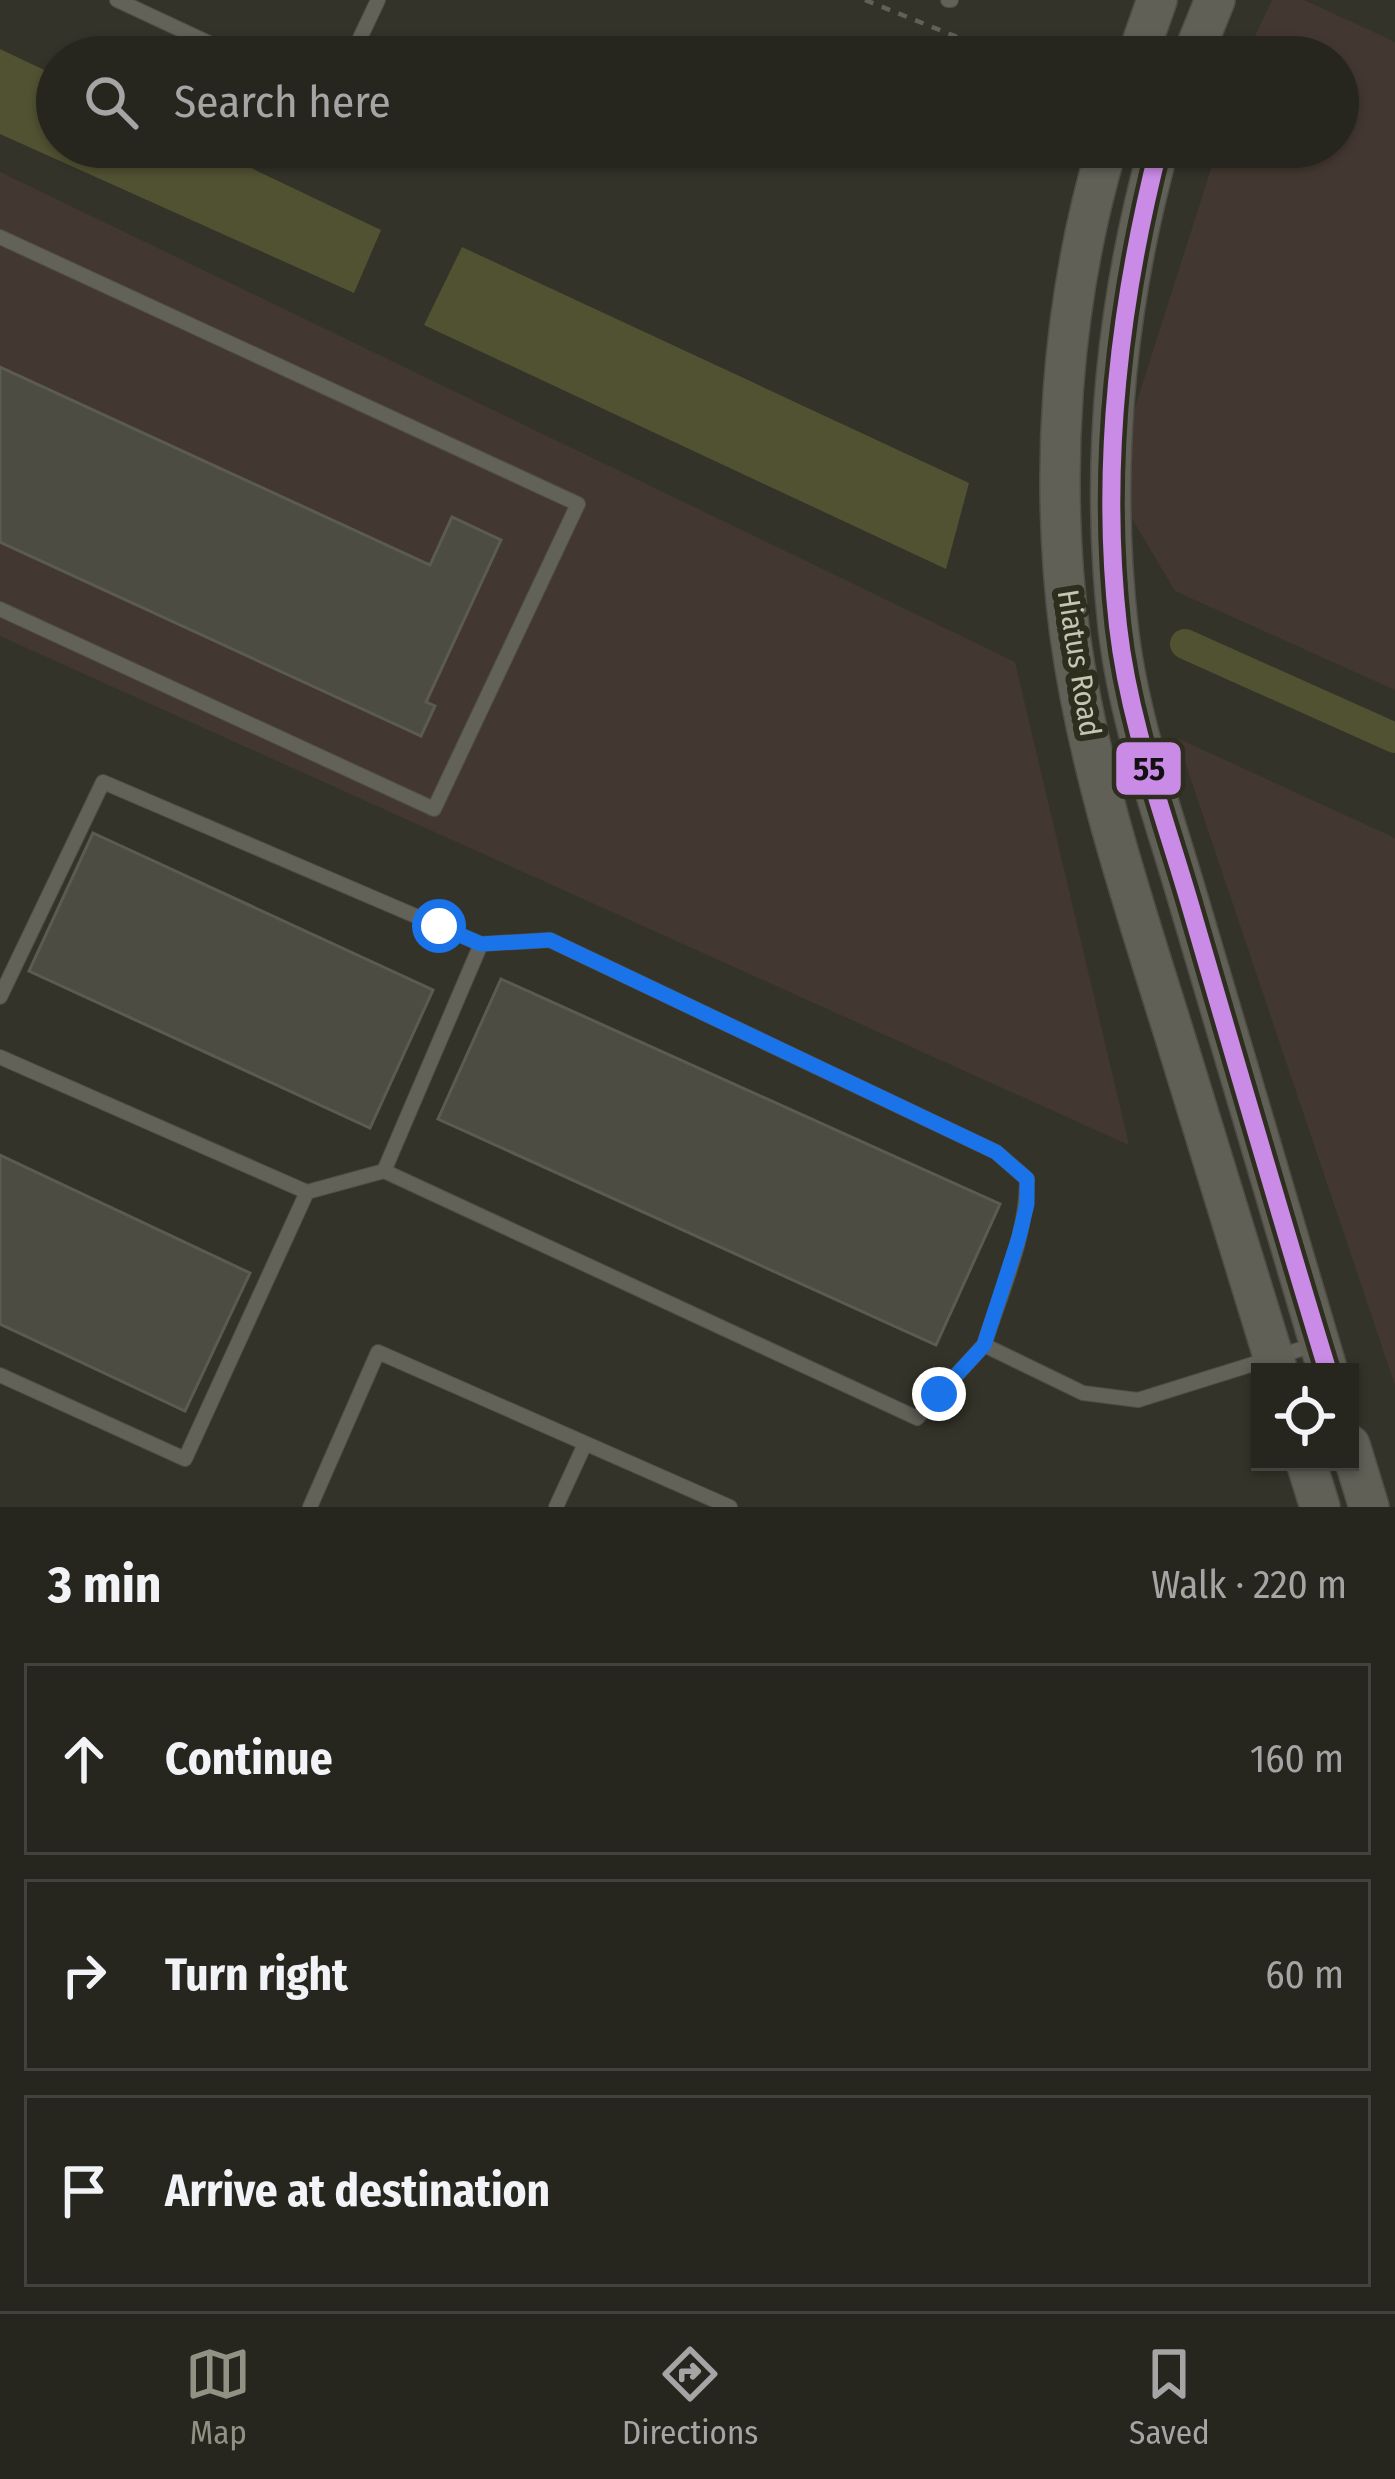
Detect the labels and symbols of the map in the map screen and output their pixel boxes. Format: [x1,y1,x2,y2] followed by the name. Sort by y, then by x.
[1050,587,1108,739] street label: Hiatus Road
[1114,740,1183,797] line badge: 55
[1133,749,1165,789] text: 55
[412,899,466,953] route start
[912,1367,966,1421] route end

